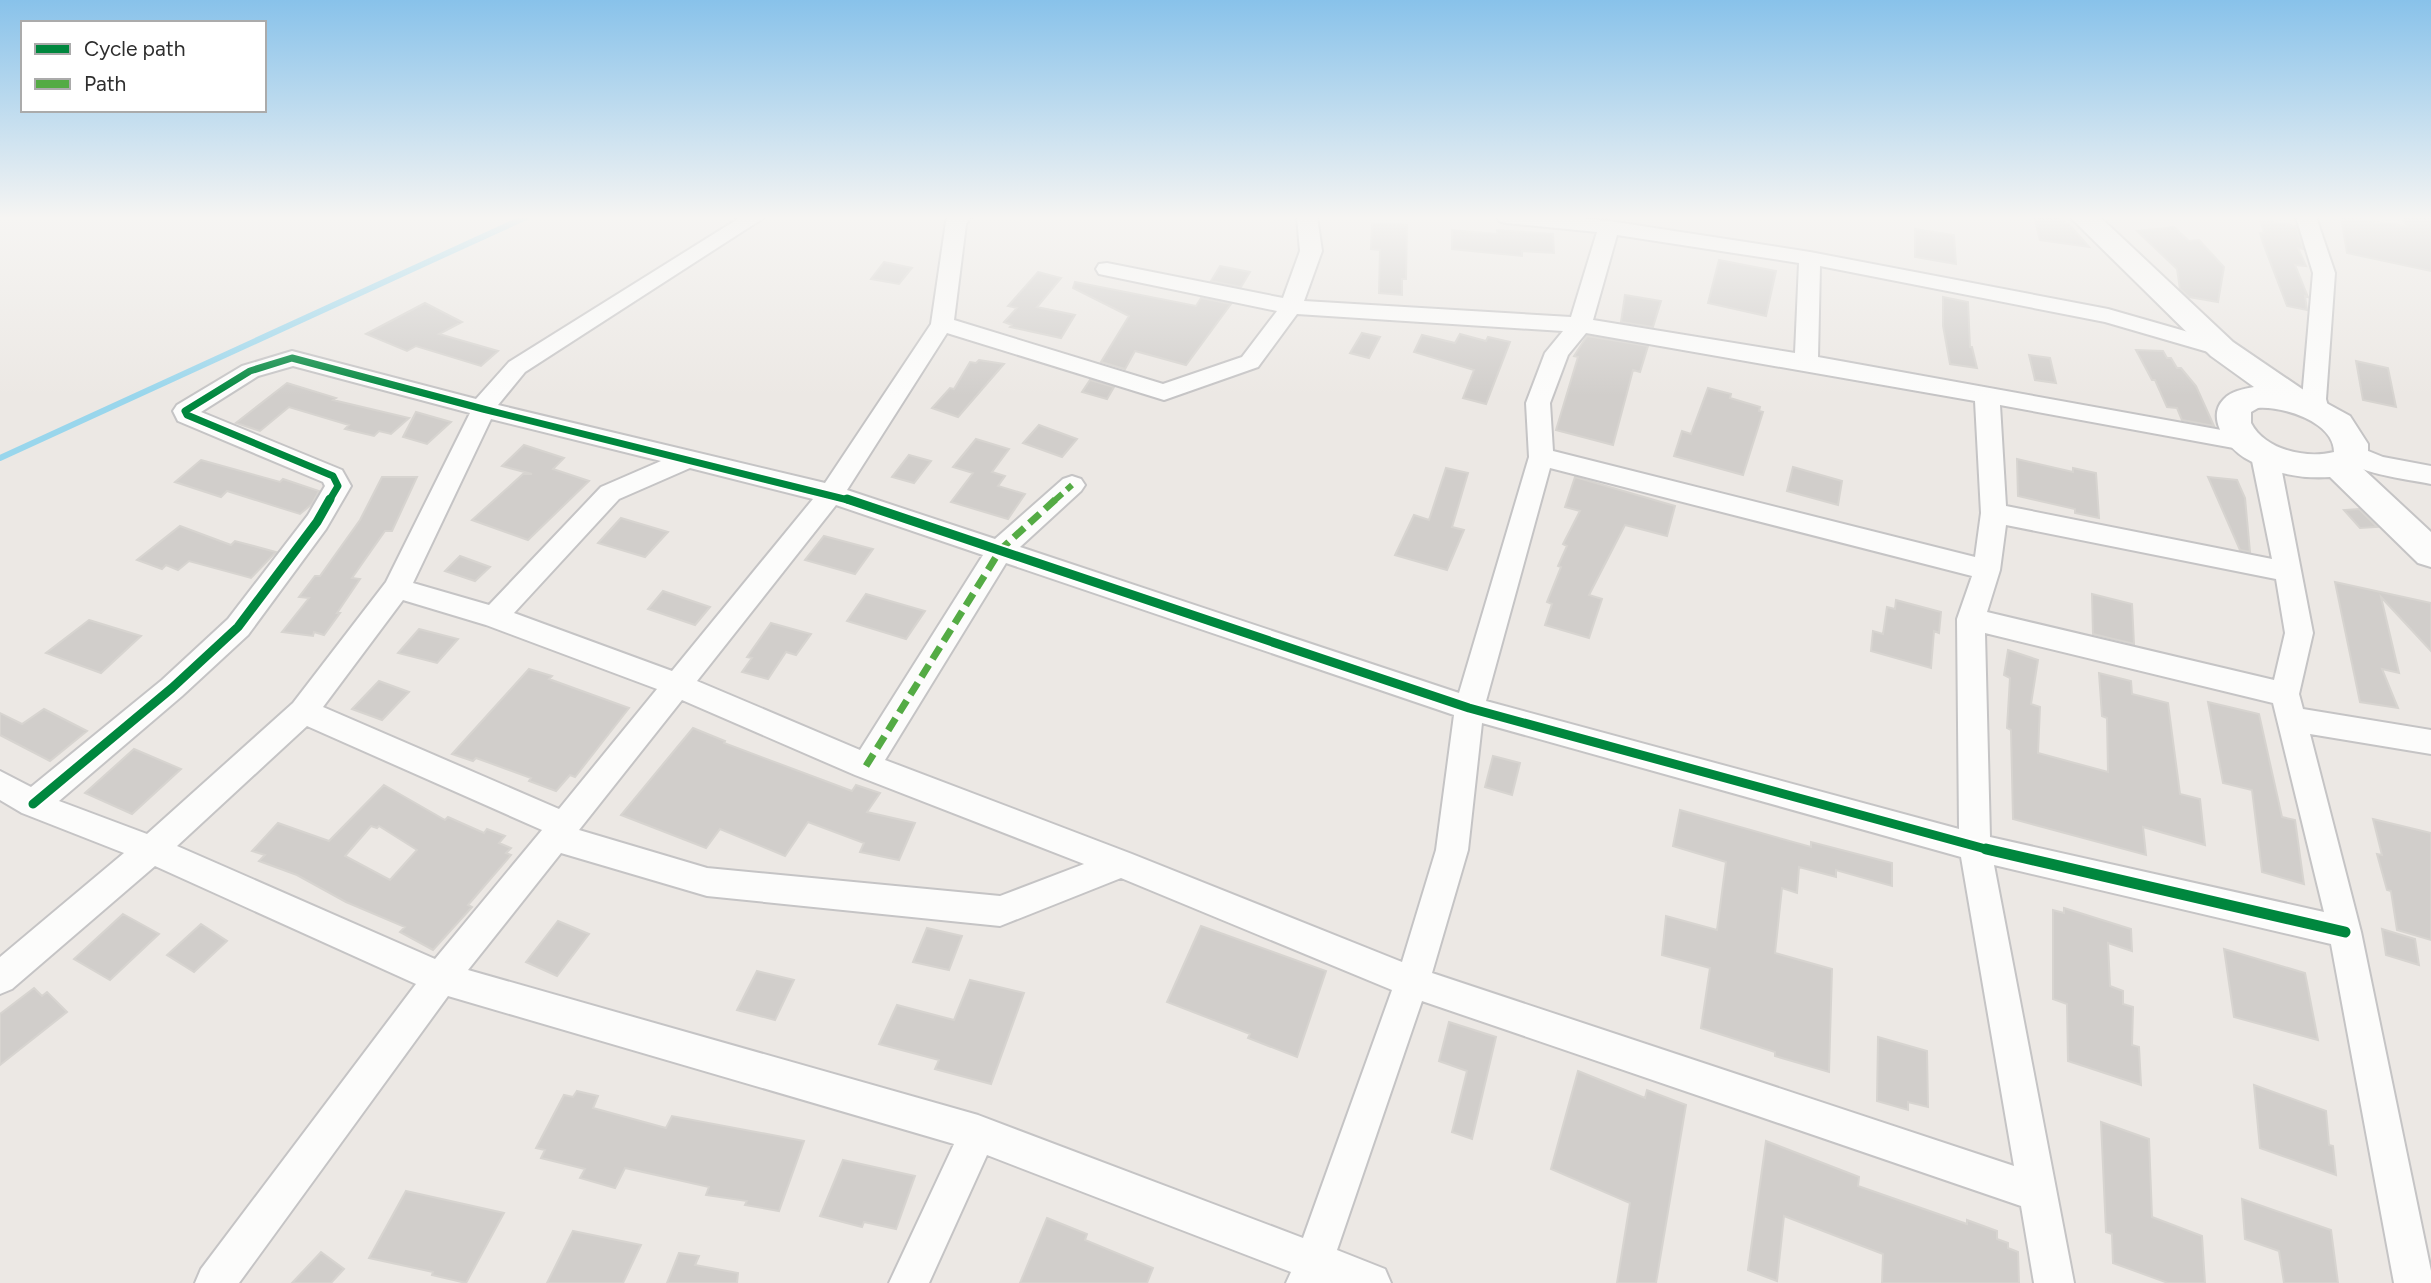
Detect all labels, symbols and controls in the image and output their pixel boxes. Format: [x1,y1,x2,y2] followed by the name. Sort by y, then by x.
[21,21,266,112] legend
[84,36,185,61] text: Cycle path
[84,71,126,96] text: Path

